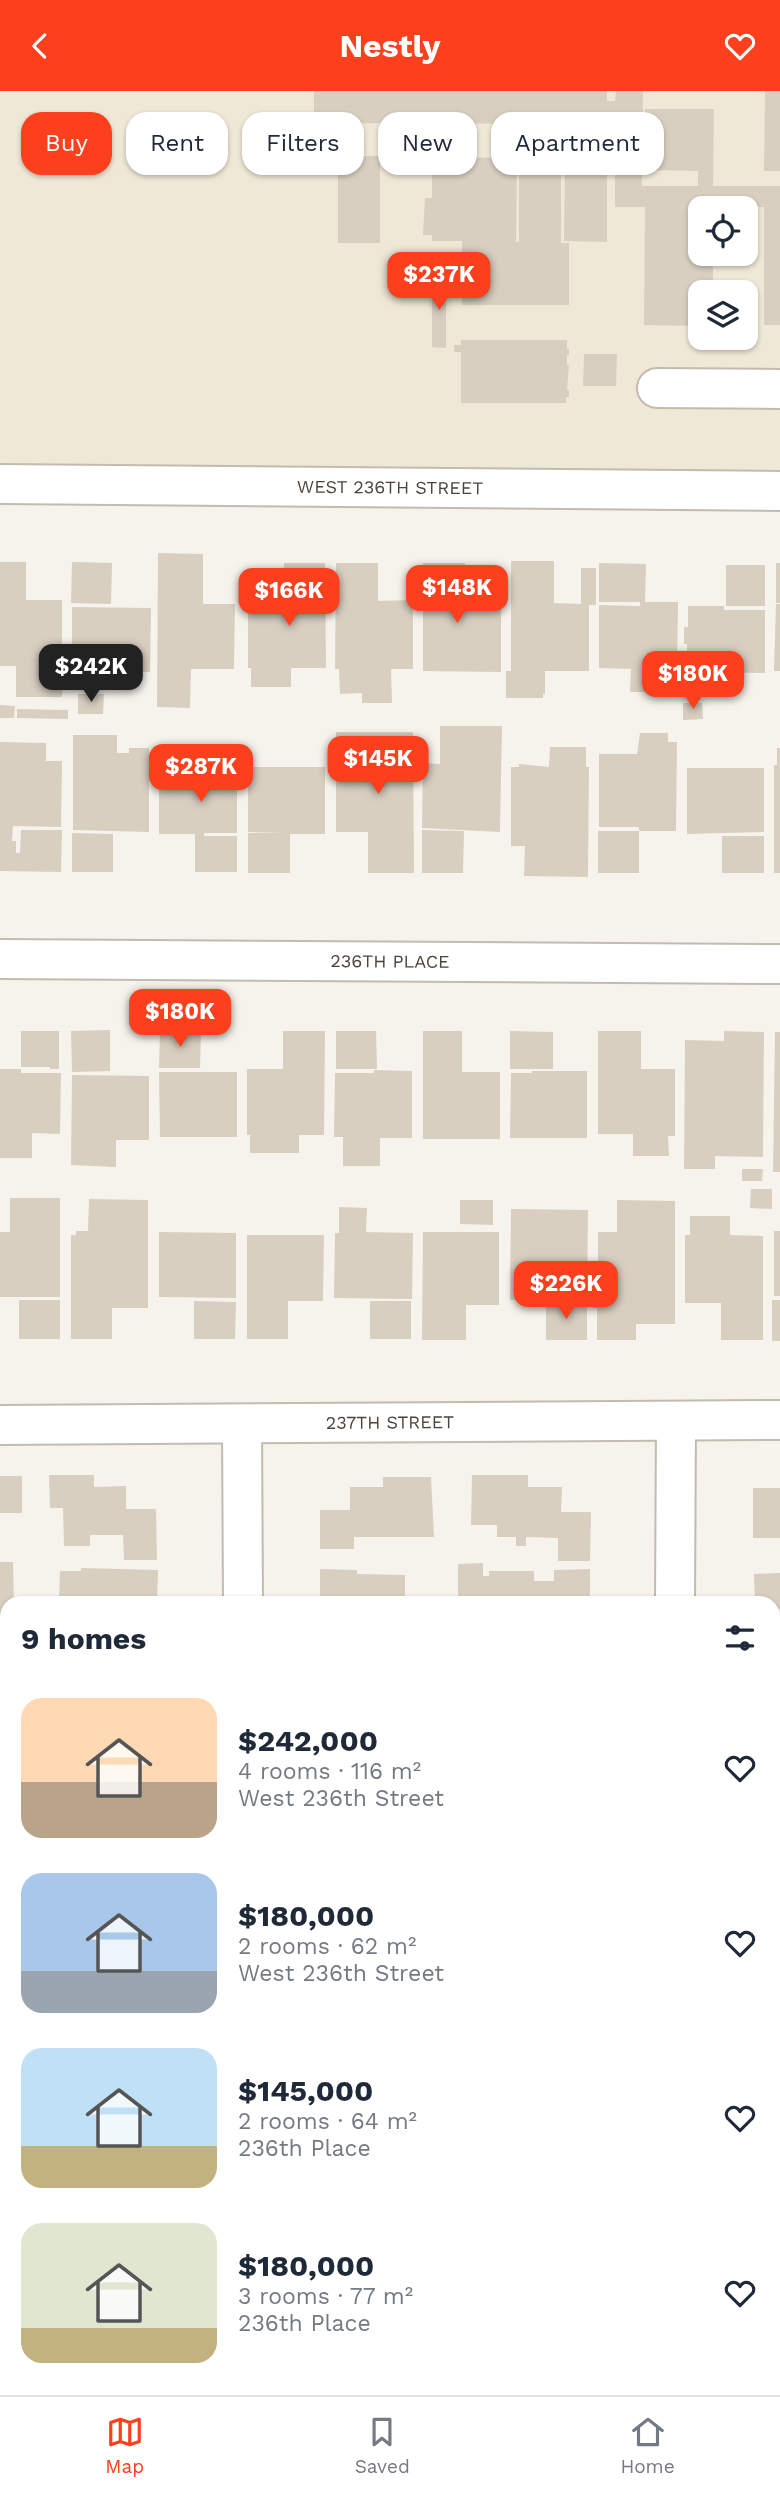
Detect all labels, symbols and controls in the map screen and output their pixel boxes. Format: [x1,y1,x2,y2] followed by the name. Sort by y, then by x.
[21,27,59,65] icon: back
[339,27,441,65] text: Nestly
[721,27,759,65] icon: heart
[21,112,112,175] chip: Buy
[126,112,228,175] chip: Rent
[242,112,364,175] chip: Filters
[378,112,477,175] chip: New
[491,112,664,175] chip: Apartment
[688,196,758,350] map controls
[688,196,758,266] button: locate
[390,253,488,312] pin: $237K
[403,261,475,288] text: $237K
[688,280,758,350] button: layers
[297,476,483,498] street label: WEST 236TH STREET
[408,566,506,625] pin: $148K
[240,568,338,628] pin: $166K
[422,574,492,601] text: $148K
[255,577,323,604] text: $166K
[42,645,140,704] pin: $242K
[644,651,742,711] pin: $180K
[55,653,127,680] text: $242K
[658,660,728,687] text: $180K
[329,737,427,796] pin: $145K
[152,745,250,804] pin: $287K
[344,745,412,772] text: $145K
[165,753,237,780] text: $287K
[330,950,450,972] street label: 236TH PLACE
[131,989,229,1049] pin: $180K
[145,998,215,1025] text: $180K
[517,1261,615,1321] pin: $226K
[530,1270,602,1297] text: $226K
[326,1411,454,1433] street label: 237TH STREET
[721,1619,759,1657] icon: filters
[21,1621,146,1656] text: 9 homes
[238,1723,378,1758] text: $242,000
[77,1726,161,1810] icon: home
[721,1749,759,1787] icon: heart
[238,1758,421,1785] text: 4 rooms · 116 m²
[238,1785,444,1812] text: West 236th Street
[238,1898,374,1933] text: $180,000
[77,1901,161,1985] icon: home
[721,1924,759,1962] icon: heart
[238,1933,416,1960] text: 2 rooms · 62 m²
[238,1960,444,1987] text: West 236th Street
[238,2073,373,2108] text: $145,000
[77,2076,161,2160] icon: home
[721,2099,759,2137] icon: heart
[238,2108,417,2135] text: 2 rooms · 64 m²
[238,2135,371,2162] text: 236th Place
[238,2248,374,2283] text: $180,000
[77,2251,161,2335] icon: home
[721,2274,759,2312] icon: heart
[238,2283,413,2310] text: 3 rooms · 77 m²
[238,2310,371,2337] text: 236th Place
[105,2413,144,2478] tab: Map
[355,2413,410,2478] tab: Saved
[620,2413,675,2478] tab: Home

